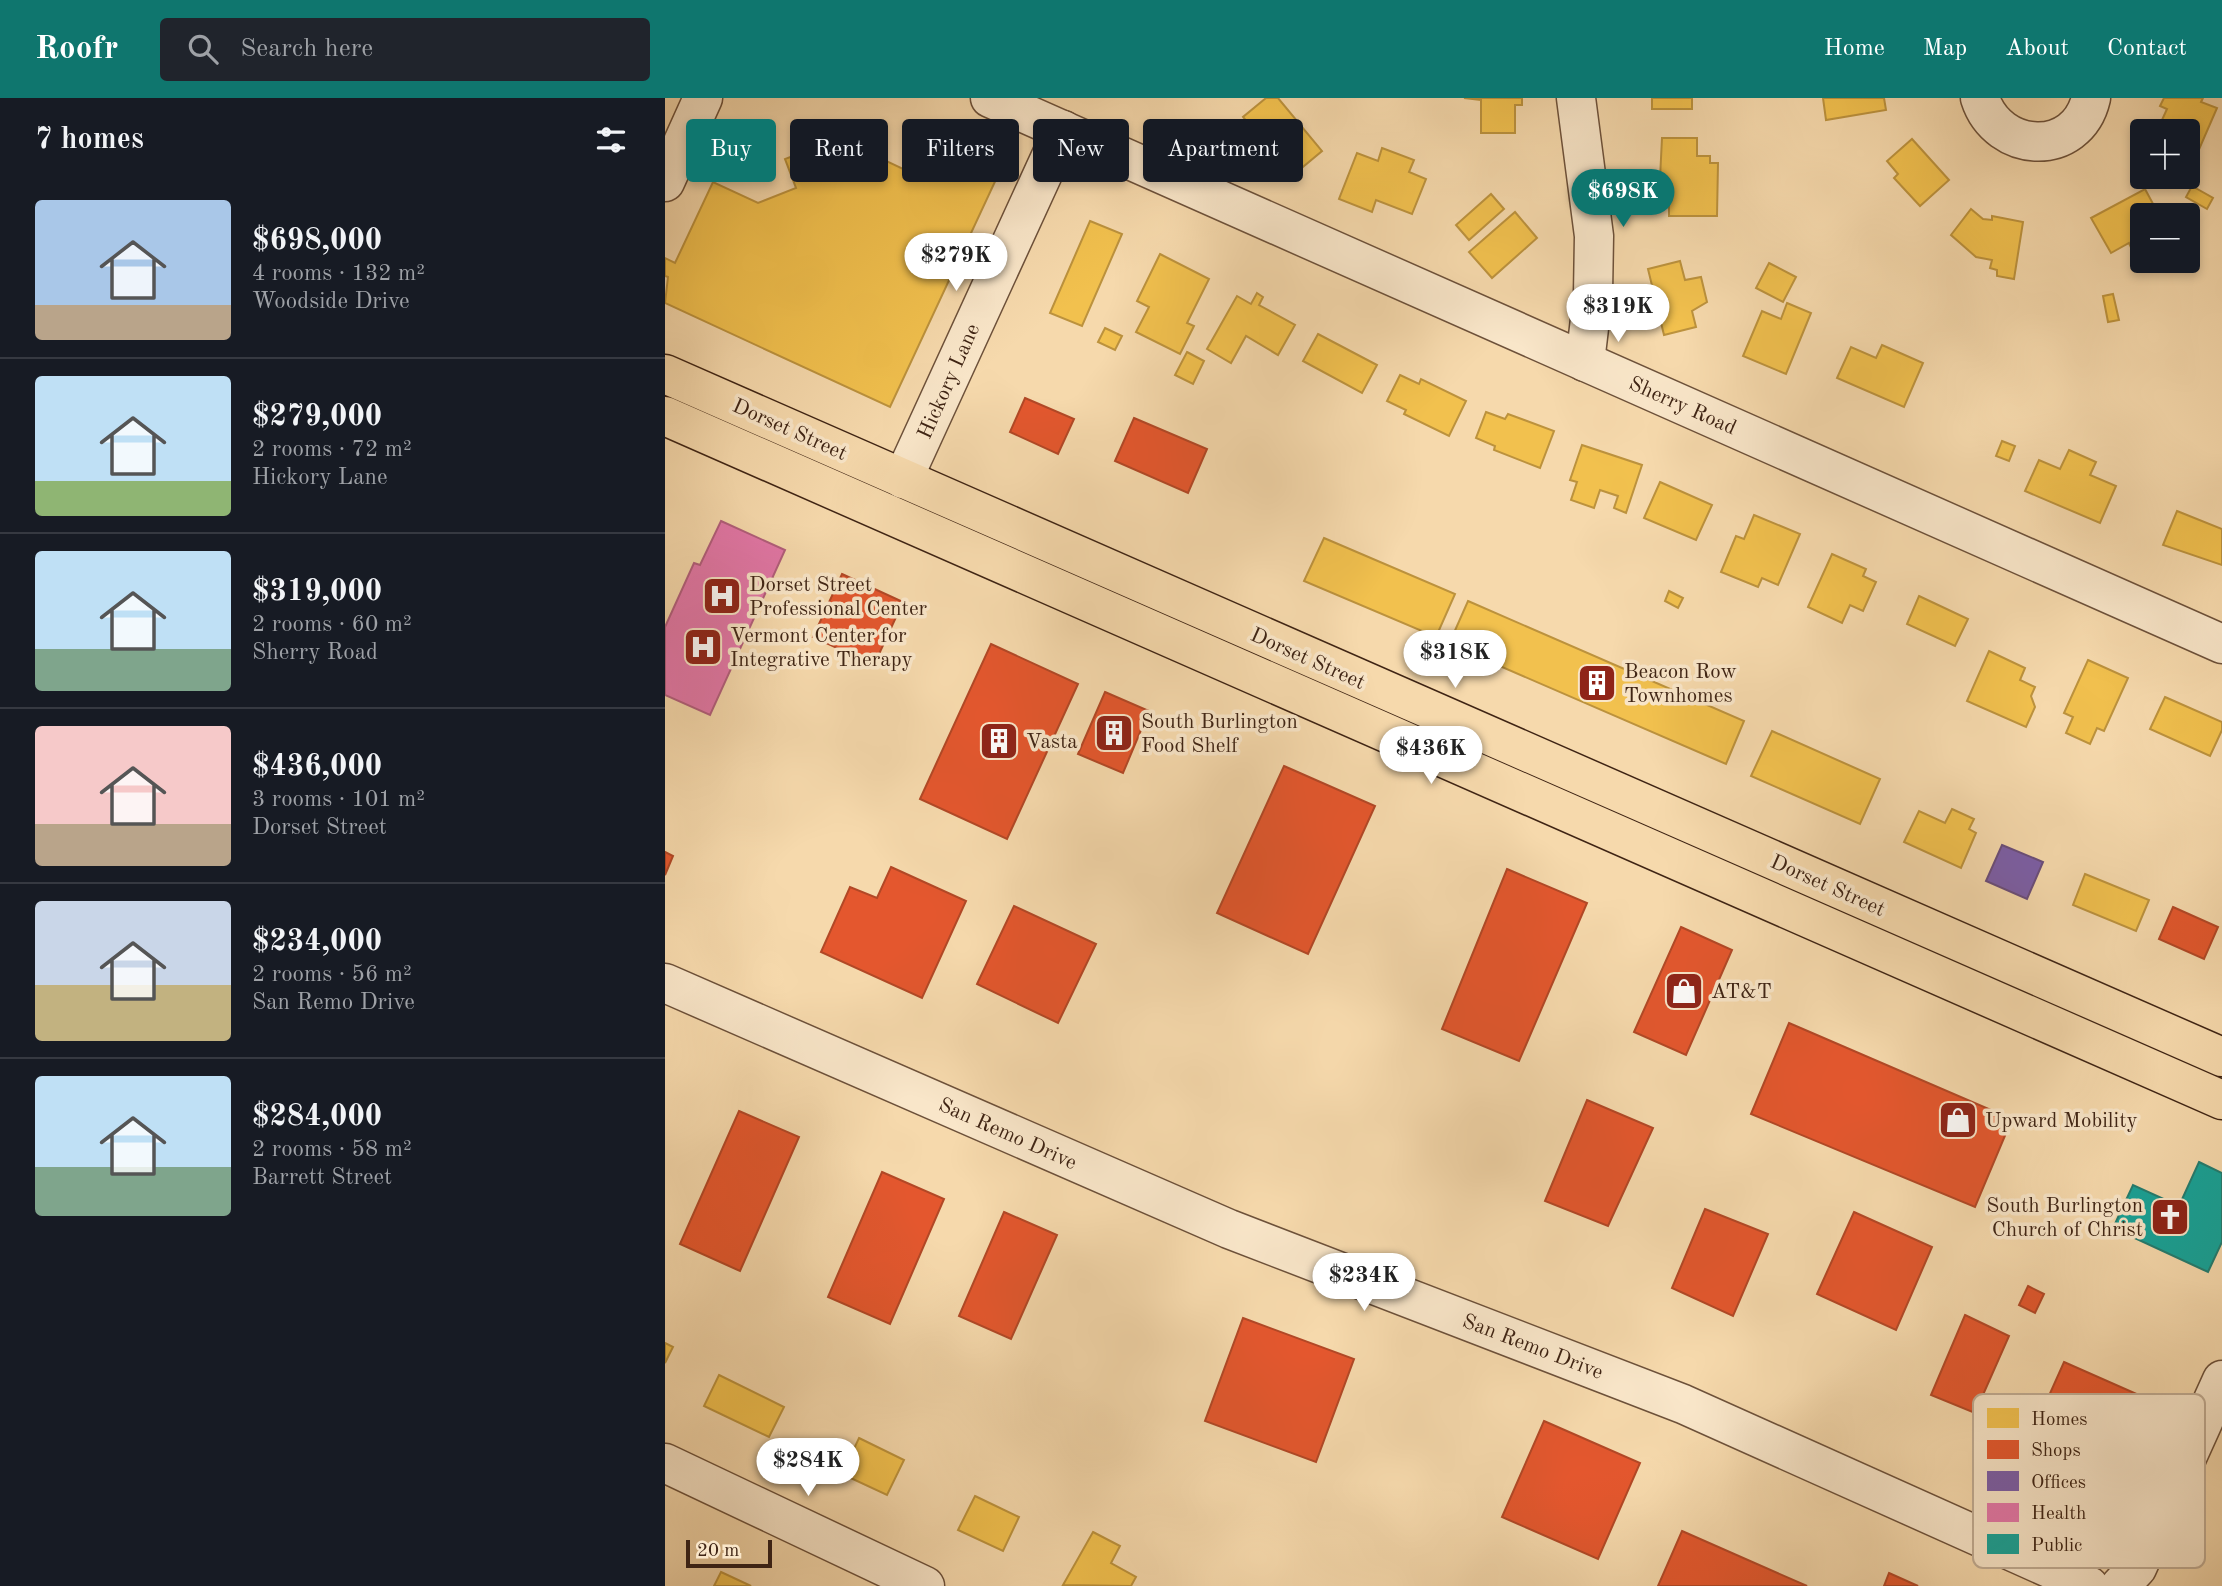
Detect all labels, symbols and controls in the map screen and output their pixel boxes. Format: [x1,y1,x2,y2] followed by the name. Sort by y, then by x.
[160,18,650,81] search box
[184,30,222,68] icon: search
[35,33,118,66] text: Roofr
[240,36,373,62] text: Search here
[1824,37,1885,61] text: Home
[1923,37,1967,61] text: Map
[2005,37,2069,61] text: About
[2107,37,2187,61] text: Contact
[686,119,776,182] chip: Buy
[790,119,888,182] chip: Rent
[902,119,1019,182] chip: Filters
[1033,119,1129,182] chip: New
[1143,119,1303,182] chip: Apartment
[2130,119,2200,273] map controls
[2130,119,2200,189] button: +
[592,121,630,159] icon: filters
[35,125,144,155] text: 7 homes
[1574,170,1672,229] pin: $698K
[1587,180,1659,203] text: $698K
[2130,203,2200,273] button: −
[252,226,382,256] text: $698,000
[91,228,175,312] icon: home
[907,234,1005,293] pin: $279K
[920,244,992,267] text: $279K
[252,262,425,285] text: 4 rooms · 132 m²
[1569,285,1667,344] pin: $319K
[252,290,410,313] text: Woodside Drive
[1582,295,1654,318] text: $319K
[915,321,984,442] street label: Hickory Lane
[1626,373,1739,439] street label: Sherry Road
[729,396,850,465] street label: Dorset Street
[252,402,382,432] text: $279,000
[91,404,175,488] icon: home
[252,438,412,461] text: 2 rooms · 72 m²
[252,466,388,489] text: Hickory Lane
[701,575,743,617] hospital icon: Dorset Street Professional Center
[749,575,928,620] place label: Dorset Street Professional Center
[252,577,382,607] text: $319,000
[91,579,175,663] icon: home
[252,613,412,636] text: 2 rooms · 60 m²
[1247,625,1368,694] street label: Dorset Street
[682,626,724,668] hospital icon: Vermont Center for Integrative Therapy
[730,626,913,671] place label: Vermont Center for Integrative Therapy
[1406,630,1504,690] pin: $318K
[252,641,378,664] text: Sherry Road
[1419,641,1491,664] text: $318K
[1576,662,1618,704] building icon: Beacon Row Townhomes
[1624,662,1737,707] place label: Beacon Row Townhomes
[1093,712,1135,754] building icon: South Burlington Food Shelf
[1141,712,1298,757] place label: South Burlington Food Shelf
[978,720,1020,762] building icon: Vasta
[1382,726,1480,786] pin: $436K
[1026,732,1078,753] place label: Vasta
[1395,737,1467,760] text: $436K
[252,752,382,782] text: $436,000
[91,754,175,838] icon: home
[252,788,425,811] text: 3 rooms · 101 m²
[252,816,387,839] text: Dorset Street
[1767,852,1888,921] street label: Dorset Street
[252,927,382,957] text: $234,000
[91,929,175,1013] icon: home
[252,963,412,986] text: 2 rooms · 56 m²
[1663,970,1705,1012] shop icon: AT&T
[1711,982,1772,1003] place label: AT&T
[252,991,415,1014] text: San Remo Drive
[935,1095,1080,1174] street label: San Remo Drive
[1937,1099,1979,1141] shop icon: Upward Mobility
[252,1102,382,1132] text: $284,000
[91,1104,175,1188] icon: home
[1985,1111,2138,1132] place label: Upward Mobility
[252,1138,412,1161] text: 2 rooms · 58 m²
[252,1166,392,1189] text: Barrett Street
[1986,1196,2143,1241] place label: South Burlington Church of Christ
[2149,1196,2191,1238] church icon: South Burlington Church of Christ
[1315,1254,1413,1313] pin: $234K
[1328,1264,1400,1287] text: $234K
[1459,1311,1606,1384] street label: San Remo Drive
[1973,1394,2205,1568] legend
[2031,1411,2087,1430] text: Homes
[759,1438,857,1498] pin: $284K
[2031,1442,2081,1461] text: Shops
[772,1449,844,1472] text: $284K
[2031,1474,2086,1493] text: Offices
[2031,1505,2086,1524] text: Health
[686,1537,772,1569] scale bar
[2031,1537,2082,1556] text: Public
[697,1542,739,1561] text: 20 m

